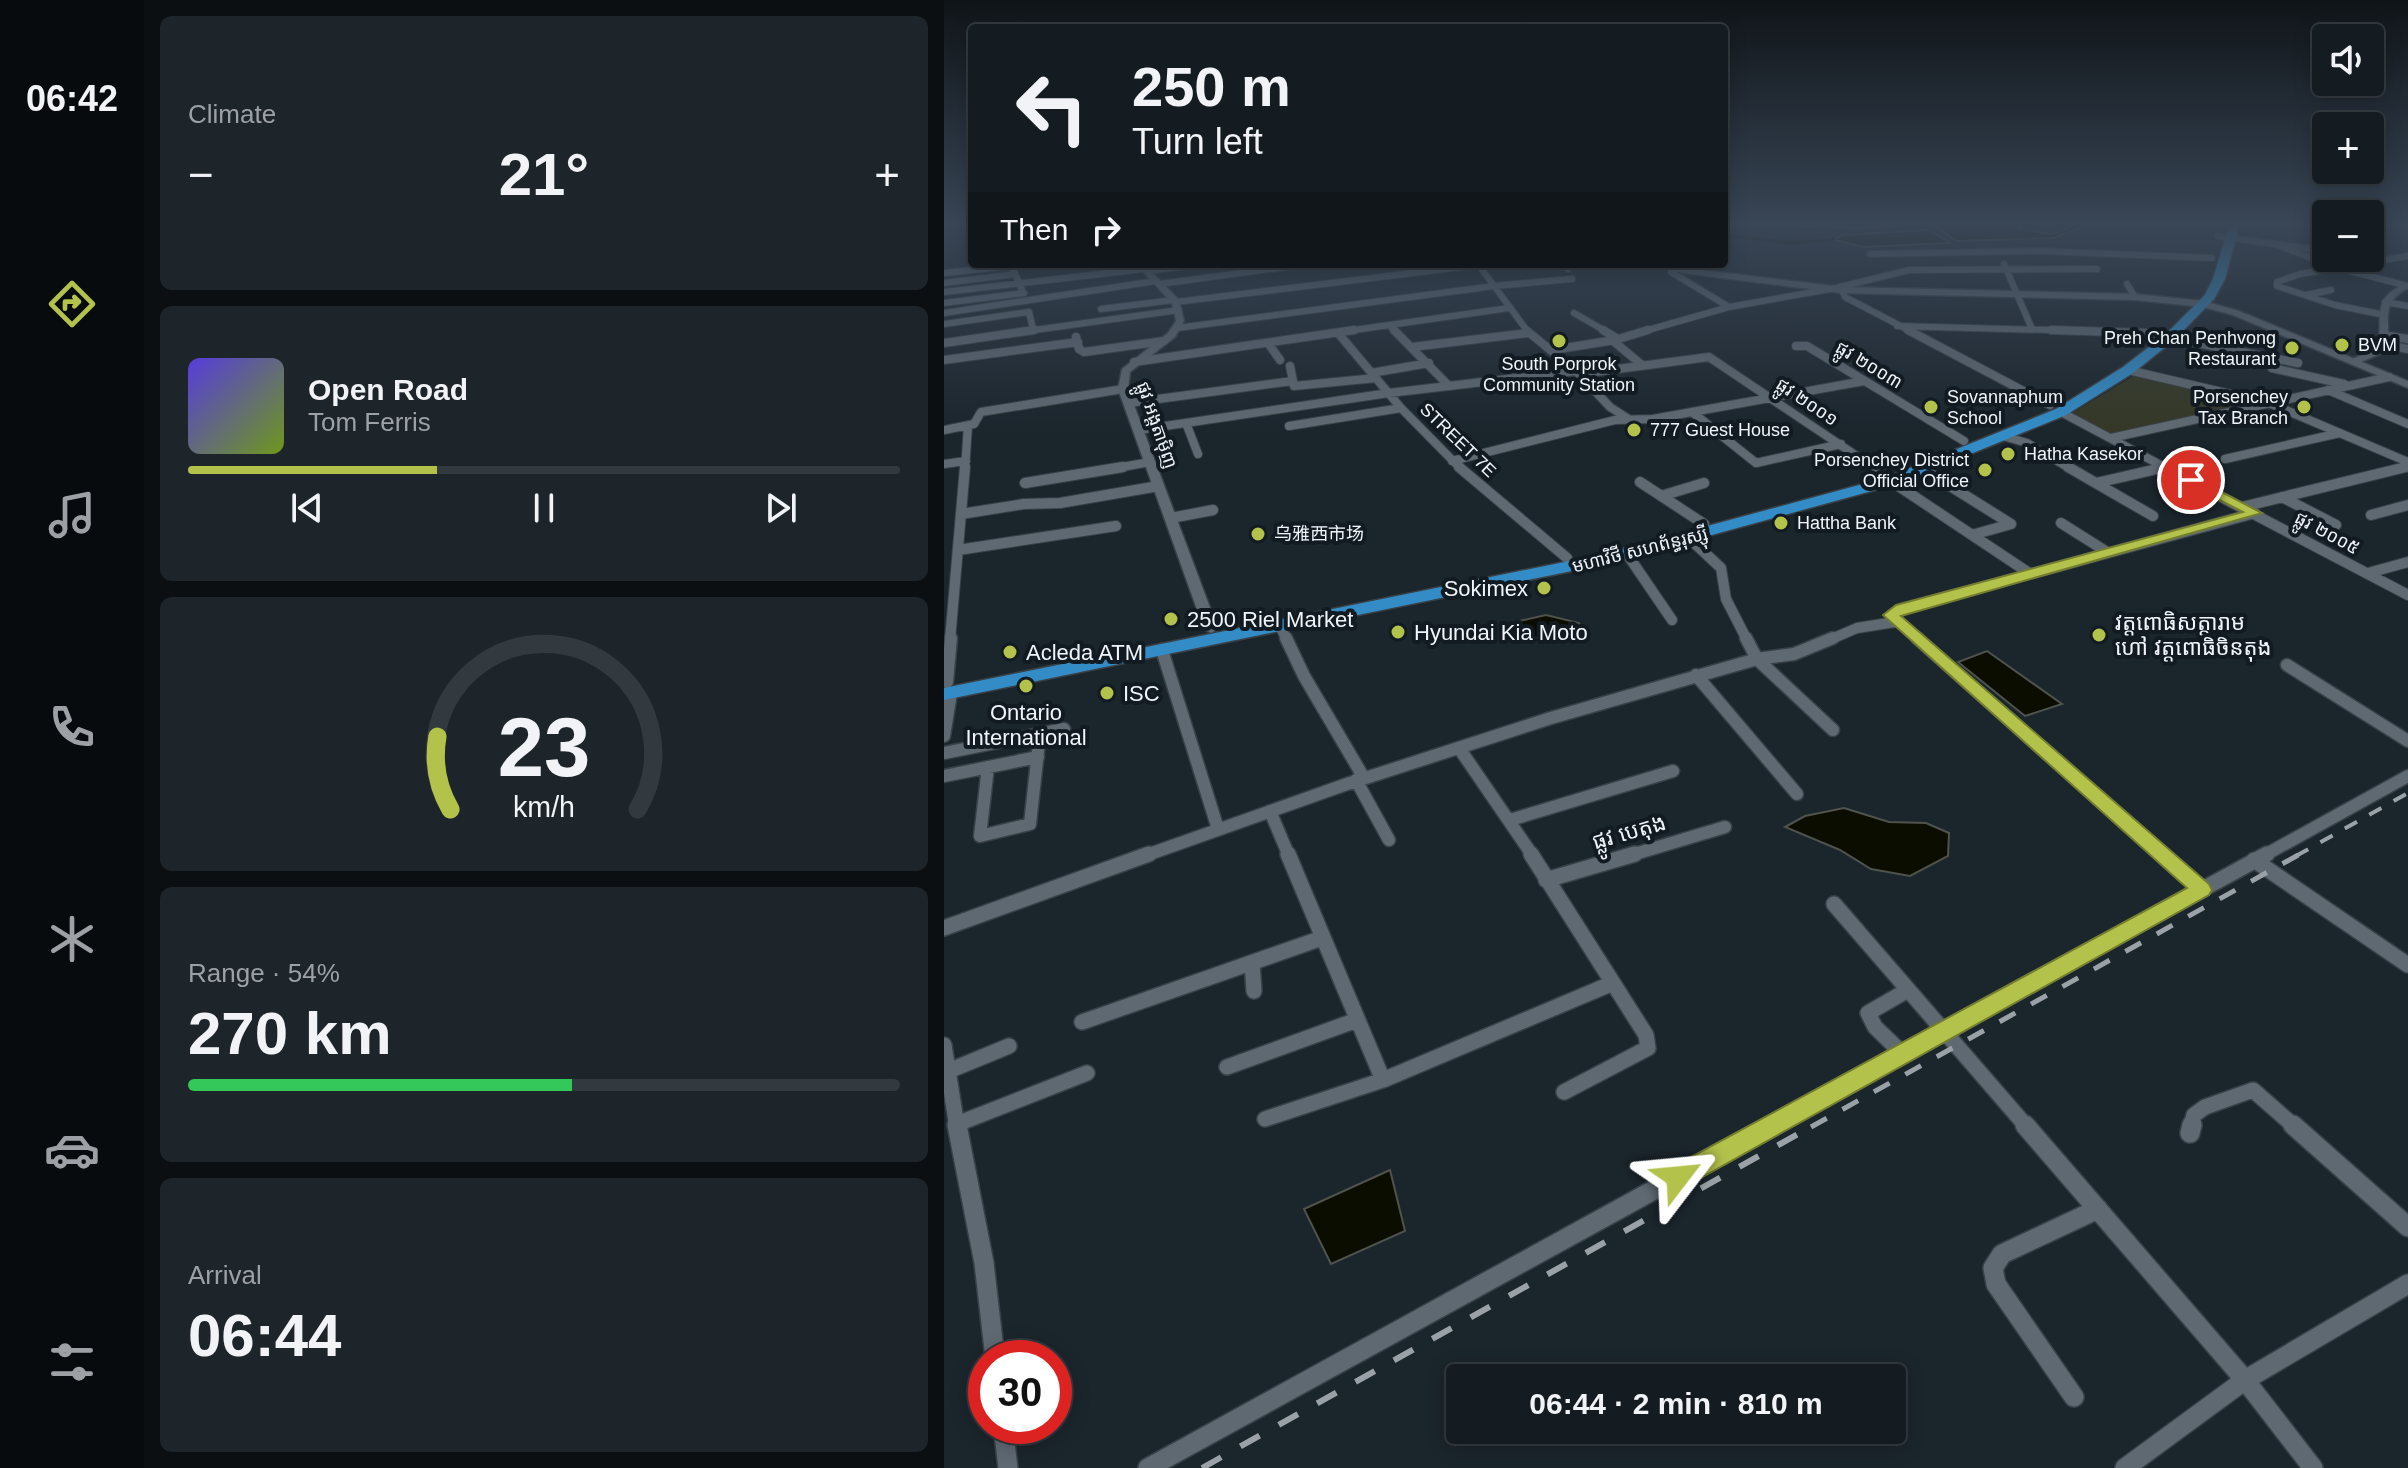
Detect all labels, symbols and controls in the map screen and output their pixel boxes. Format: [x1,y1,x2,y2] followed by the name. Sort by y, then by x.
[2312,24,2384,272] map controls
[2312,24,2384,96] button: sound
[1132,55,1291,118] text: 250 m
[1000,56,1104,160] icon: left
[26,78,118,119] text: 06:42
[188,99,276,129] text: Climate
[2312,112,2384,184] button: +
[1132,121,1263,162] text: Turn left
[499,141,589,208] text: 21°
[188,150,214,199] text: −
[874,150,900,199] text: +
[2312,200,2384,272] button: −
[1084,208,1128,252] icon: right
[1000,213,1068,246] text: Then
[44,276,100,332] icon: directions
[2104,328,2276,369] place label: Preh Chan Penhvong Restaurant
[1550,332,1568,350] marker: South Porprok Community Station
[2358,335,2397,355] place label: BVM
[2333,336,2351,354] marker: BVM
[1829,337,1906,398] street label: ផ្លូវ ២០០៣
[2283,339,2301,357] marker: Preh Chan Penhvong Restaurant
[1483,354,1635,395] place label: South Porprok Community Station
[308,373,468,406] text: Open Road
[1769,374,1842,435] street label: ផ្លូវ ២០០១
[1127,379,1181,473] street label: ផ្លូវ អង្តតាម៉ិញ
[1947,387,2063,428] place label: Sovannaphum School
[2193,387,2288,428] place label: Porsenchey Tax Branch
[1922,398,1940,416] marker: Sovannaphum School
[2295,398,2313,416] marker: Porsenchey Tax Branch
[1416,399,1500,481] street label: STREET 7E
[308,407,431,437] text: Tom Ferris
[1650,420,1790,440] place label: 777 Guest House
[1625,421,1643,439] marker: 777 Guest House
[2024,444,2143,464] place label: Hatha Kasekor
[1999,445,2017,463] marker: Hatha Kasekor
[2157,446,2225,514] pin
[1814,450,1969,491] place label: Porsenchey District Official Office
[2169,458,2213,502] icon: arrive
[1976,461,1994,479] marker: Porsenchey District Official Office
[285,486,329,530] icon: previous
[522,486,566,530] icon: pause
[759,486,803,530] icon: next
[44,487,100,543] icon: music
[2288,508,2363,564] street label: ផ្លូវ ២០០៥
[1797,513,1897,533] place label: Hattha Bank
[1772,514,1790,532] marker: Hattha Bank
[1570,522,1712,583] street label: មហាវិថី សហព័ន្ធរុស្ស៊ី
[1274,524,1364,544] place label: 乌雅西市场
[1249,525,1267,543] marker: 乌雅西市场
[1444,576,1528,601] place label: Sokimex
[1535,579,1553,597] marker: Sokimex
[1187,607,1353,632] place label: 2500 Riel Market
[1162,610,1180,628] marker: 2500 Riel Market
[2115,610,2271,661] place label: វត្តពោធិសត្តារាម ហៅ វត្តពោធិចិនតុង
[1414,620,1588,645] place label: Hyundai Kia Moto
[1389,623,1407,641] marker: Hyundai Kia Moto
[2090,626,2108,644] marker: វត្តពោធិសត្តារាម ហៅ វត្តពោធិចិនតុង
[1026,640,1143,665] place label: Acleda ATM
[1001,643,1019,661] marker: Acleda ATM
[1017,677,1035,695] marker: Ontario International
[1123,681,1160,706] place label: ISC
[1098,684,1116,702] marker: ISC
[44,699,100,755] icon: phone
[965,700,1087,750] place label: Ontario International
[498,701,590,794] text: 23
[513,791,575,823] text: km/h
[1589,810,1671,862] street label: ផ្លូវ បេតុង
[44,911,100,967] icon: climate
[188,958,340,988] text: Range · 54%
[188,1000,392,1067] text: 270 km
[44,1122,100,1178] icon: car
[1636,1135,1720,1219] position arrow
[188,1260,262,1290] text: Arrival
[188,1302,341,1369] text: 06:44
[44,1334,100,1390] icon: filters
[968,1340,1072,1444] speed limit sign: 30
[1529,1387,1823,1420] text: 06:44 · 2 min · 810 m

